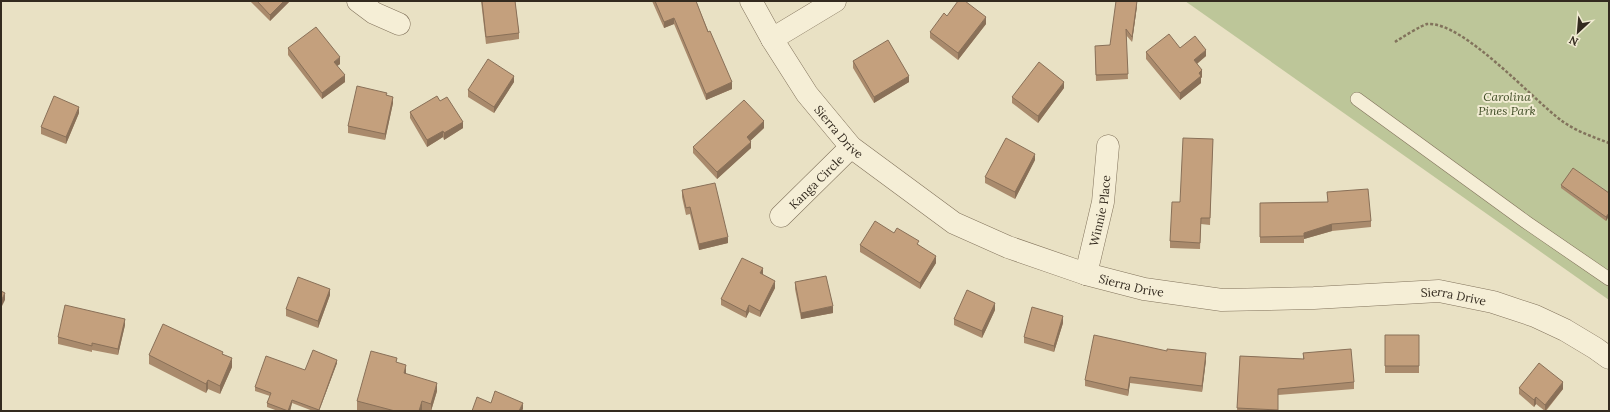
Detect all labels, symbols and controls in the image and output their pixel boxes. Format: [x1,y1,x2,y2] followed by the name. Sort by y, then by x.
[1558,12,1598,52] north arrow
[1566,33,1581,49] text: N
[1478,89,1536,118] park label: Carolina Pines Park
[812,102,867,161] street label: Sierra Drive
[785,151,847,212] street label: Kanga Circle
[1085,174,1113,248] street label: Winnie Place
[1097,270,1165,299] street label: Sierra Drive
[1420,283,1488,308] street label: Sierra Drive

